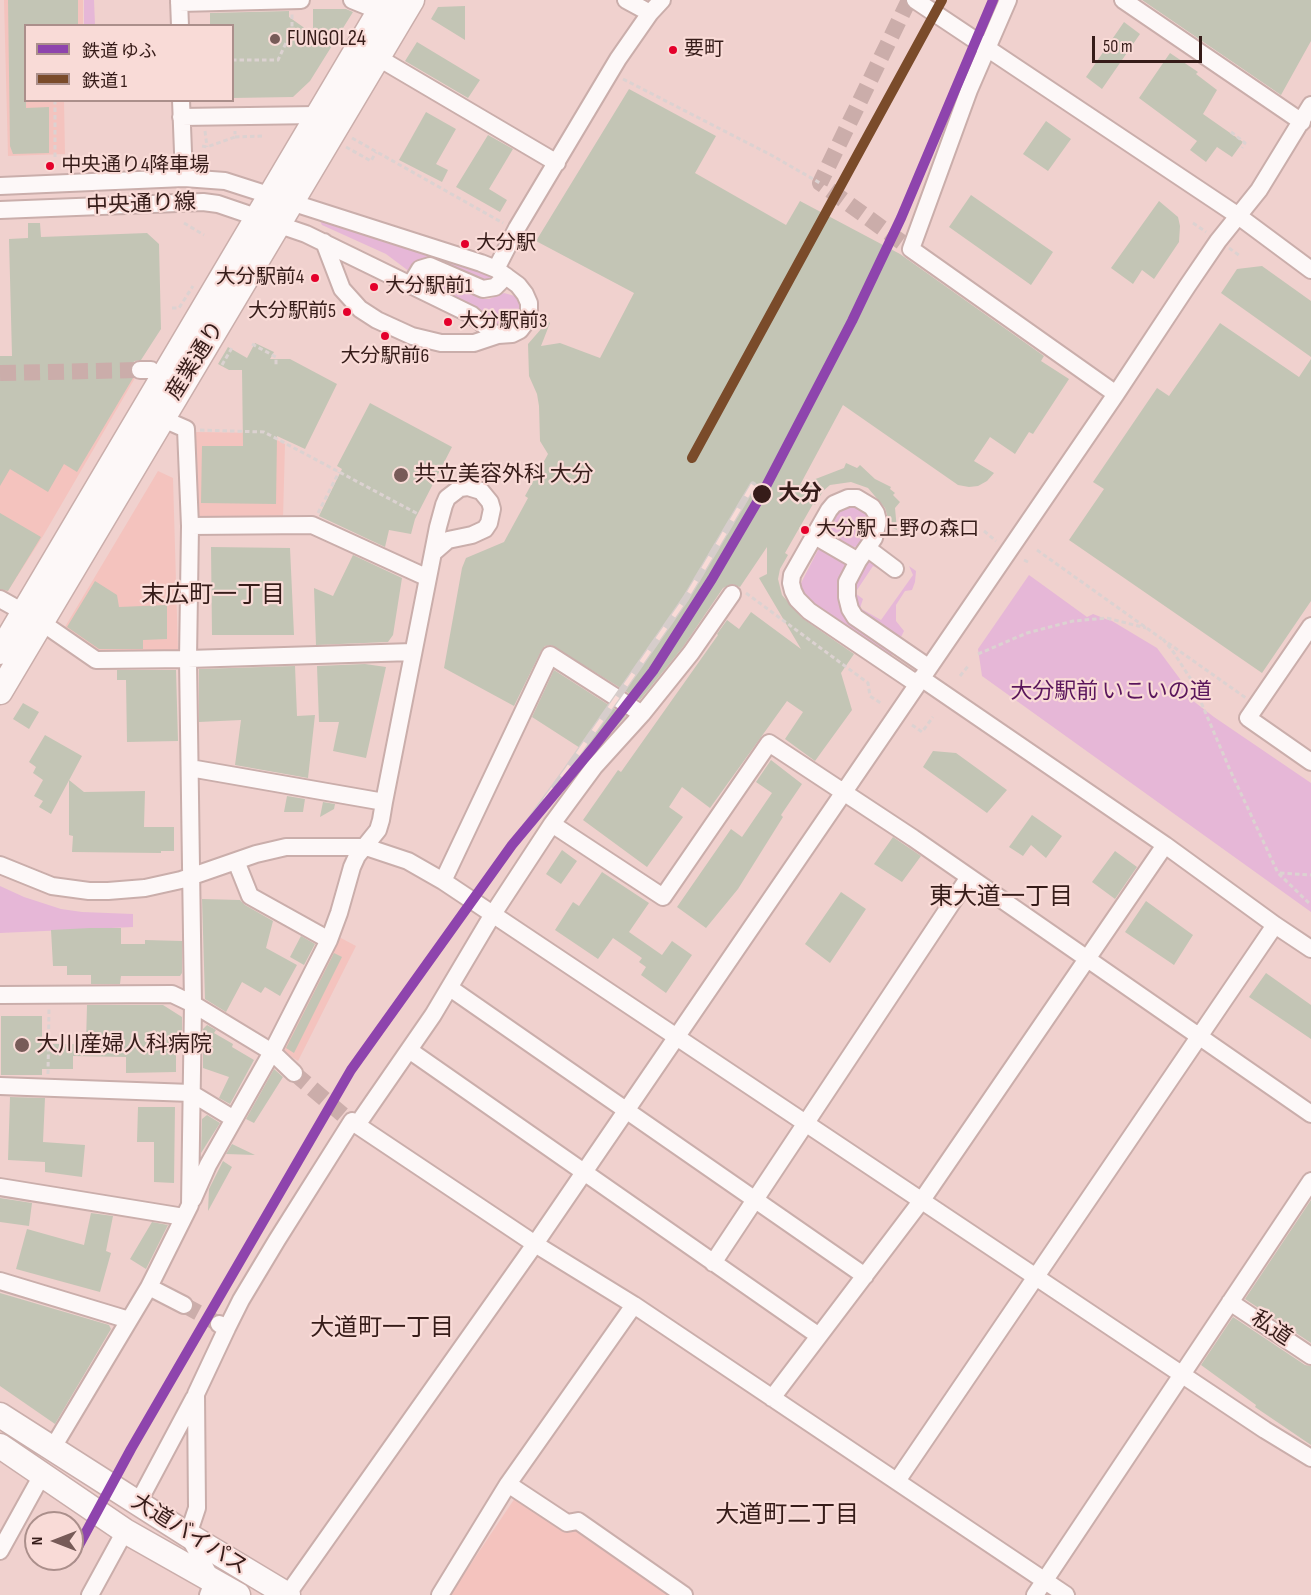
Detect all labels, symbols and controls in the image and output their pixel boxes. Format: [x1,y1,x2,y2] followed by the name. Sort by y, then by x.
[24,24,234,102] legend
[1095,24,1204,62] scale bar
[287,26,366,52] place label: FUNGOL24
[268,32,282,46] marker: FUNGOL24
[1103,36,1133,57] text: 50 m
[684,38,724,62] place label: 要町
[82,41,157,62] text: 鉄道 ゆふ
[667,44,679,56] marker: 要町
[82,71,127,92] text: 鉄道 1
[61,154,209,178] place label: 中央通り4降車場
[44,160,56,172] marker: 中央通り4降車場
[86,190,196,220] street label: 中央通り線
[476,232,536,256] place label: 大分駅
[459,238,471,250] marker: 大分駅
[216,266,304,290] place label: 大分駅前4
[309,272,321,284] marker: 大分駅前4
[385,275,472,299] place label: 大分駅前1
[368,281,380,293] marker: 大分駅前1
[248,300,336,324] place label: 大分駅前5
[341,306,353,318] marker: 大分駅前5
[459,310,547,334] place label: 大分駅前3
[442,316,454,328] marker: 大分駅前3
[161,317,231,405] street label: 産業通り
[379,330,391,342] marker: 大分駅前6
[341,345,429,369] place label: 大分駅前6
[414,462,593,488] place label: 共立美容外科 大分
[392,466,410,484] marker: 共立美容外科 大分
[778,481,822,507] place label: 大分
[751,483,773,505] marker: 大分
[816,518,979,542] place label: 大分駅 上野の森口
[799,524,811,536] marker: 大分駅 上野の森口
[141,582,285,610] district label: 末広町一丁目
[1010,679,1212,705] park label: 大分駅前 いこいの道
[929,884,1073,912] district label: 東大道一丁目
[36,1032,212,1058] place label: 大川産婦人科病院
[13,1036,31,1054] marker: 大川産婦人科病院
[1245,1306,1297,1352] street label: 私道
[310,1315,454,1343] district label: 大道町一丁目
[126,1489,252,1581] street label: 大道バイパス
[715,1502,859,1530] district label: 大道町二丁目
[24,1511,84,1571] north arrow
[28,1537,47,1545] text: N

